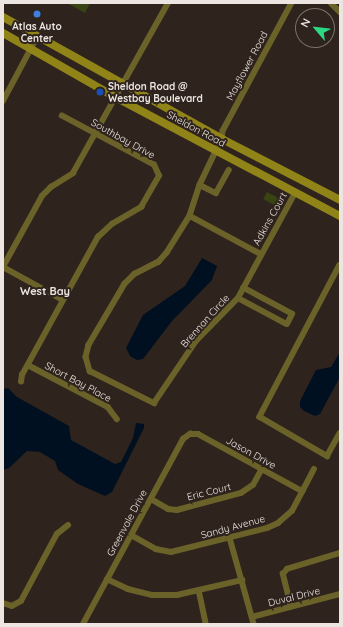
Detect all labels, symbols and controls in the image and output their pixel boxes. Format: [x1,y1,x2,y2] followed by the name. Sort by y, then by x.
[295,8,335,48] north arrow
[32,9,42,19] marker: Atlas Auto Center
[297,16,313,30] text: N
[12,20,62,44] place label: Atlas Auto Center
[224,29,270,103] street label: Mayflower Road
[108,80,203,104] place label: Sheldon Road @ Westbay Boulevard
[95,87,105,97] marker: Sheldon Road @ Westbay Boulevard
[165,109,227,149] street label: Sheldon Road
[89,117,157,161] street label: Southbay Drive
[251,190,289,248] street label: Adkins Court
[20,284,70,298] district label: West Bay
[178,292,232,350] street label: Brennan Circle
[43,359,113,405] street label: Short Bay Place
[224,434,278,472] street label: Jason Drive
[186,481,232,503] street label: Eric Court
[104,488,150,558] street label: Greenvale Drive
[200,513,266,541] street label: Sandy Avenue
[267,585,321,609] street label: Duval Drive

